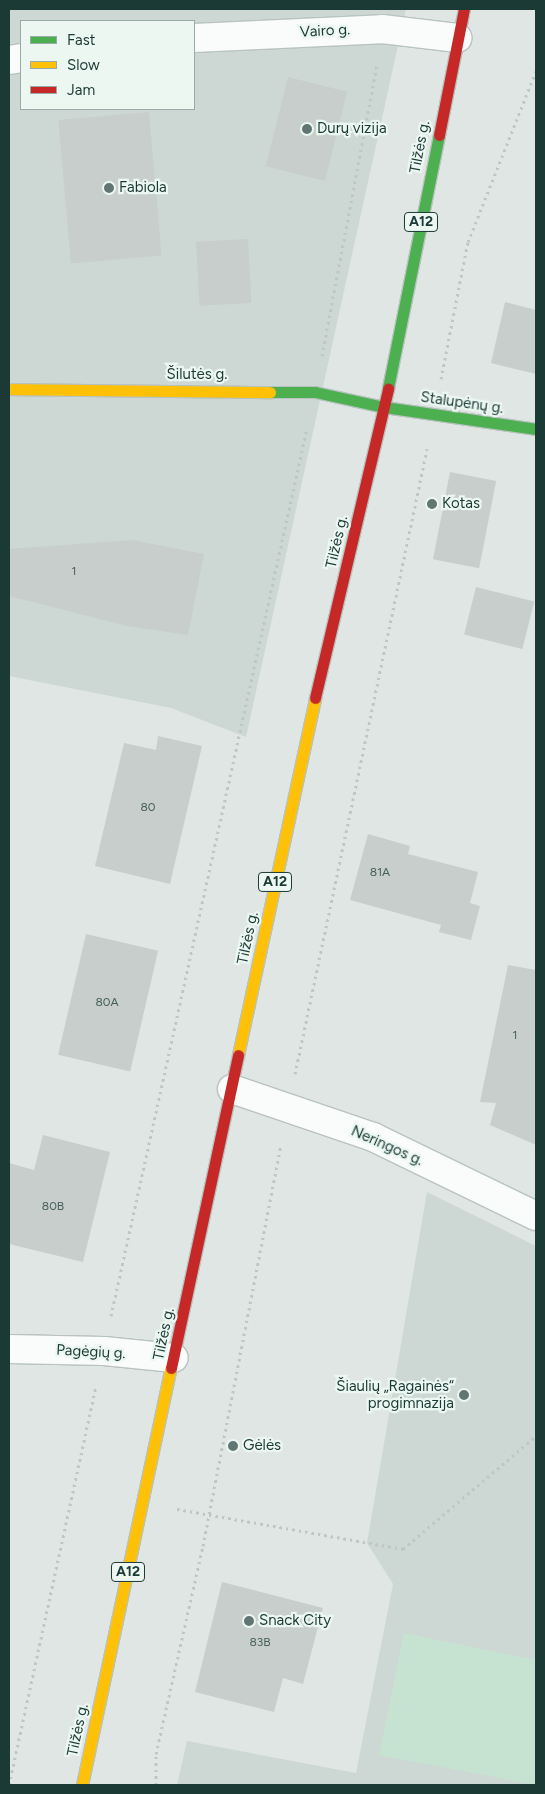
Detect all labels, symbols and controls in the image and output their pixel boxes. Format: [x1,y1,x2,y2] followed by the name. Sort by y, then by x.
[20,20,195,110] legend
[299,21,351,41] street label: Vairo g.
[67,31,95,49] text: Fast
[67,56,100,74] text: Slow
[67,81,95,99] text: Jam
[406,119,434,175] street label: Tilžės g.
[317,120,387,138] place label: Durų vizija
[301,123,313,135] marker: Durų vizija
[119,179,167,197] place label: Fabiola
[103,182,115,194] marker: Fabiola
[404,210,438,233] road number: A12
[167,366,227,384] street label: Šilutės g.
[419,388,505,418] street label: Stalupėnų g.
[442,495,480,513] place label: Kotas
[426,498,438,510] marker: Kotas
[322,514,352,570] street label: Tilžės g.
[72,565,76,579] house number: 1
[140,801,156,815] house number: 80
[370,866,390,880] house number: 81A
[258,870,292,894] road number: A12
[234,910,262,966] street label: Tilžės g.
[95,996,119,1010] house number: 80A
[513,1029,517,1043] house number: 1
[348,1122,426,1170] street label: Neringos g.
[42,1200,64,1214] house number: 80B
[150,1306,178,1362] street label: Tilžės g.
[56,1341,126,1363] street label: Pagėgių g.
[336,1377,454,1412] place label: Šiaulių „Ragainės“ progimnazija
[458,1389,470,1401] marker: Šiaulių „Ragainės“ progimnazija
[243,1437,281,1455] place label: Gėlės
[227,1440,239,1452] marker: Gėlės
[110,1560,146,1584] road number: A12
[259,1612,331,1630] place label: Snack City
[243,1615,255,1627] marker: Snack City
[249,1636,271,1650] house number: 83B
[64,1702,92,1758] street label: Tilžės g.

